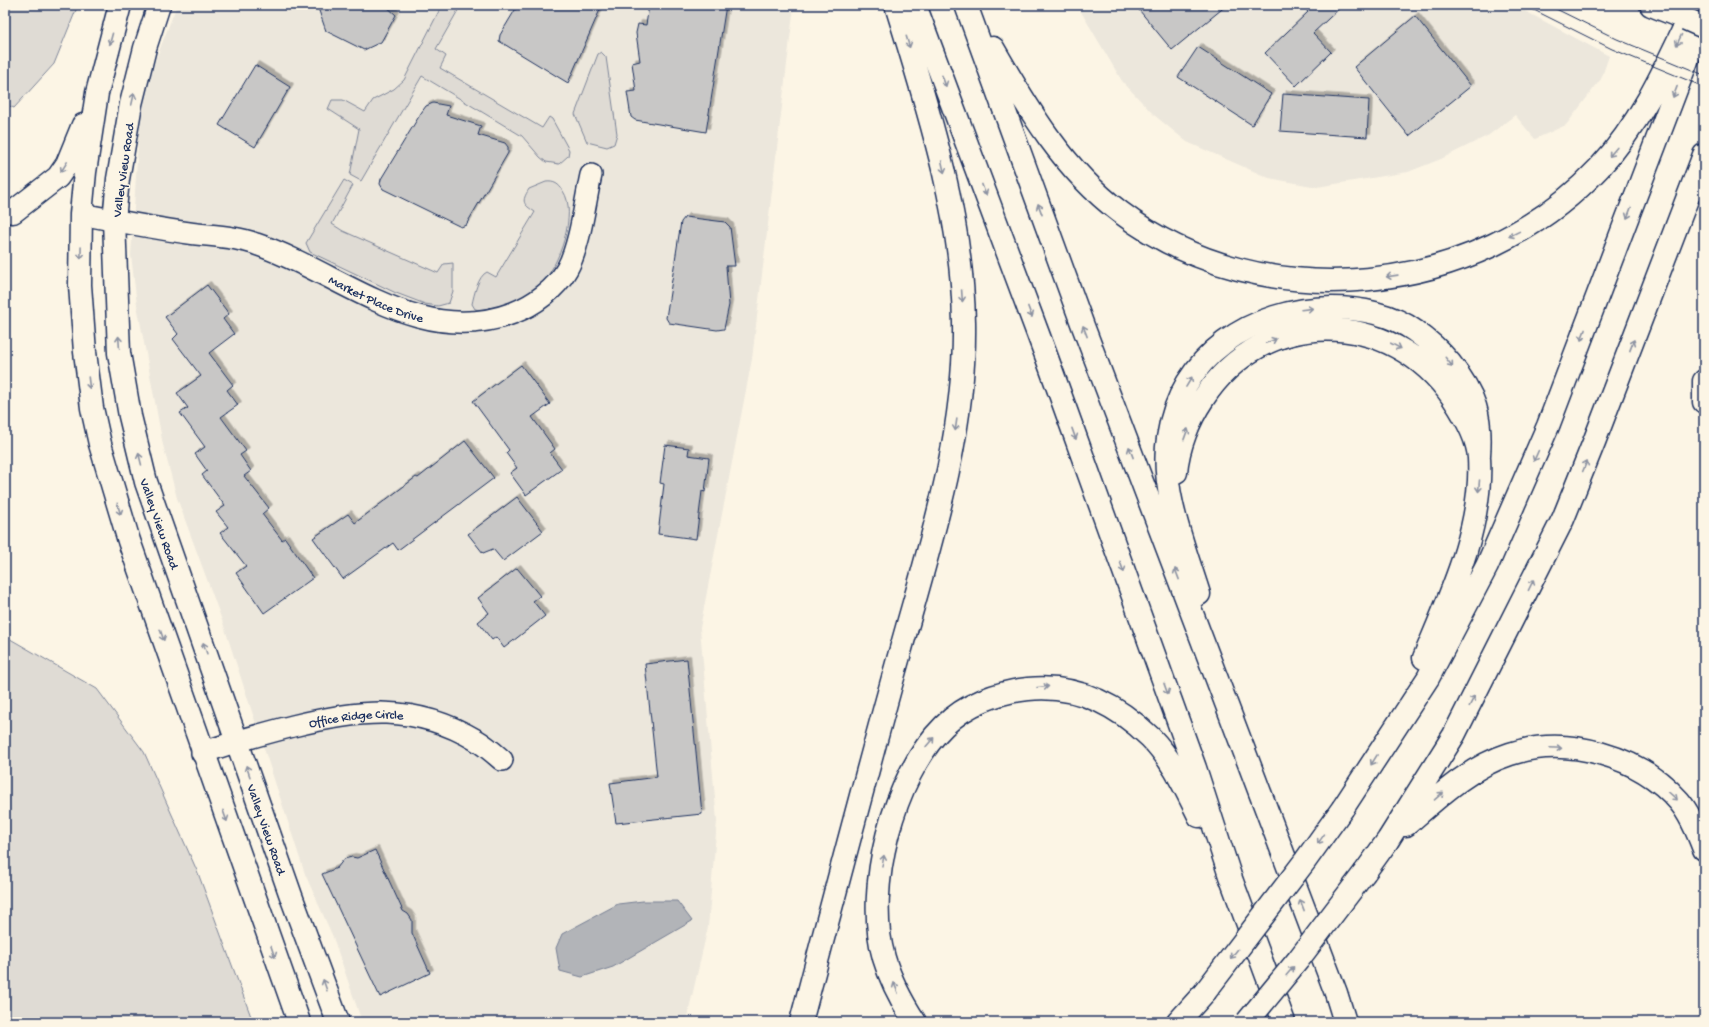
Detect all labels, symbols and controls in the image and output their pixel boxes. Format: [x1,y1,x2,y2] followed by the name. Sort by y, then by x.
[106,32,114,45] one-way arrow
[1675,34,1682,46] one-way arrow
[904,36,912,48] one-way arrow
[940,75,948,87] one-way arrow
[1671,85,1679,97] one-way arrow
[129,93,137,106] one-way arrow
[110,121,139,219] street label: Valley View Road
[1608,146,1617,157] one-way arrow
[60,161,68,173] one-way arrow
[939,161,947,174] one-way arrow
[981,184,989,196] one-way arrow
[1035,203,1043,215] one-way arrow
[1625,207,1633,219] one-way arrow
[1508,231,1520,238] one-way arrow
[77,246,85,259] one-way arrow
[1385,272,1398,280] one-way arrow
[325,273,425,327] street label: Market Place Drive
[959,289,966,302] one-way arrow
[1026,305,1034,317] one-way arrow
[1300,305,1313,313] one-way arrow
[1081,324,1088,337] one-way arrow
[1579,328,1587,340] one-way arrow
[115,336,122,349] one-way arrow
[1264,337,1276,344] one-way arrow
[1628,340,1636,352] one-way arrow
[1390,343,1402,351] one-way arrow
[1444,356,1453,367] one-way arrow
[85,376,93,389] one-way arrow
[1185,377,1193,388] one-way arrow
[952,418,960,431] one-way arrow
[1071,428,1079,440] one-way arrow
[1182,428,1190,440] one-way arrow
[1127,446,1134,459] one-way arrow
[1531,449,1539,461] one-way arrow
[136,452,144,465] one-way arrow
[1581,461,1589,473] one-way arrow
[135,476,181,573] street label: Valley View Road
[1475,479,1482,492] one-way arrow
[116,502,123,515] one-way arrow
[1118,561,1126,573] one-way arrow
[1173,567,1180,580] one-way arrow
[1528,579,1535,591] one-way arrow
[158,629,166,641] one-way arrow
[200,642,208,654] one-way arrow
[1163,683,1171,695] one-way arrow
[1036,684,1049,691] one-way arrow
[1469,695,1476,707] one-way arrow
[308,708,405,732] street label: Office Ridge Circle
[925,737,934,747] one-way arrow
[1549,744,1562,751] one-way arrow
[1370,754,1378,766] one-way arrow
[243,765,251,777] one-way arrow
[242,782,288,878] street label: Valley View Road
[1668,791,1678,800] one-way arrow
[1433,792,1444,801] one-way arrow
[222,809,229,822] one-way arrow
[1317,834,1325,845] one-way arrow
[879,855,887,868] one-way arrow
[1298,899,1306,911] one-way arrow
[270,945,278,957] one-way arrow
[1230,949,1238,960] one-way arrow
[1285,965,1294,976] one-way arrow
[321,979,328,992] one-way arrow
[891,983,899,995] one-way arrow

